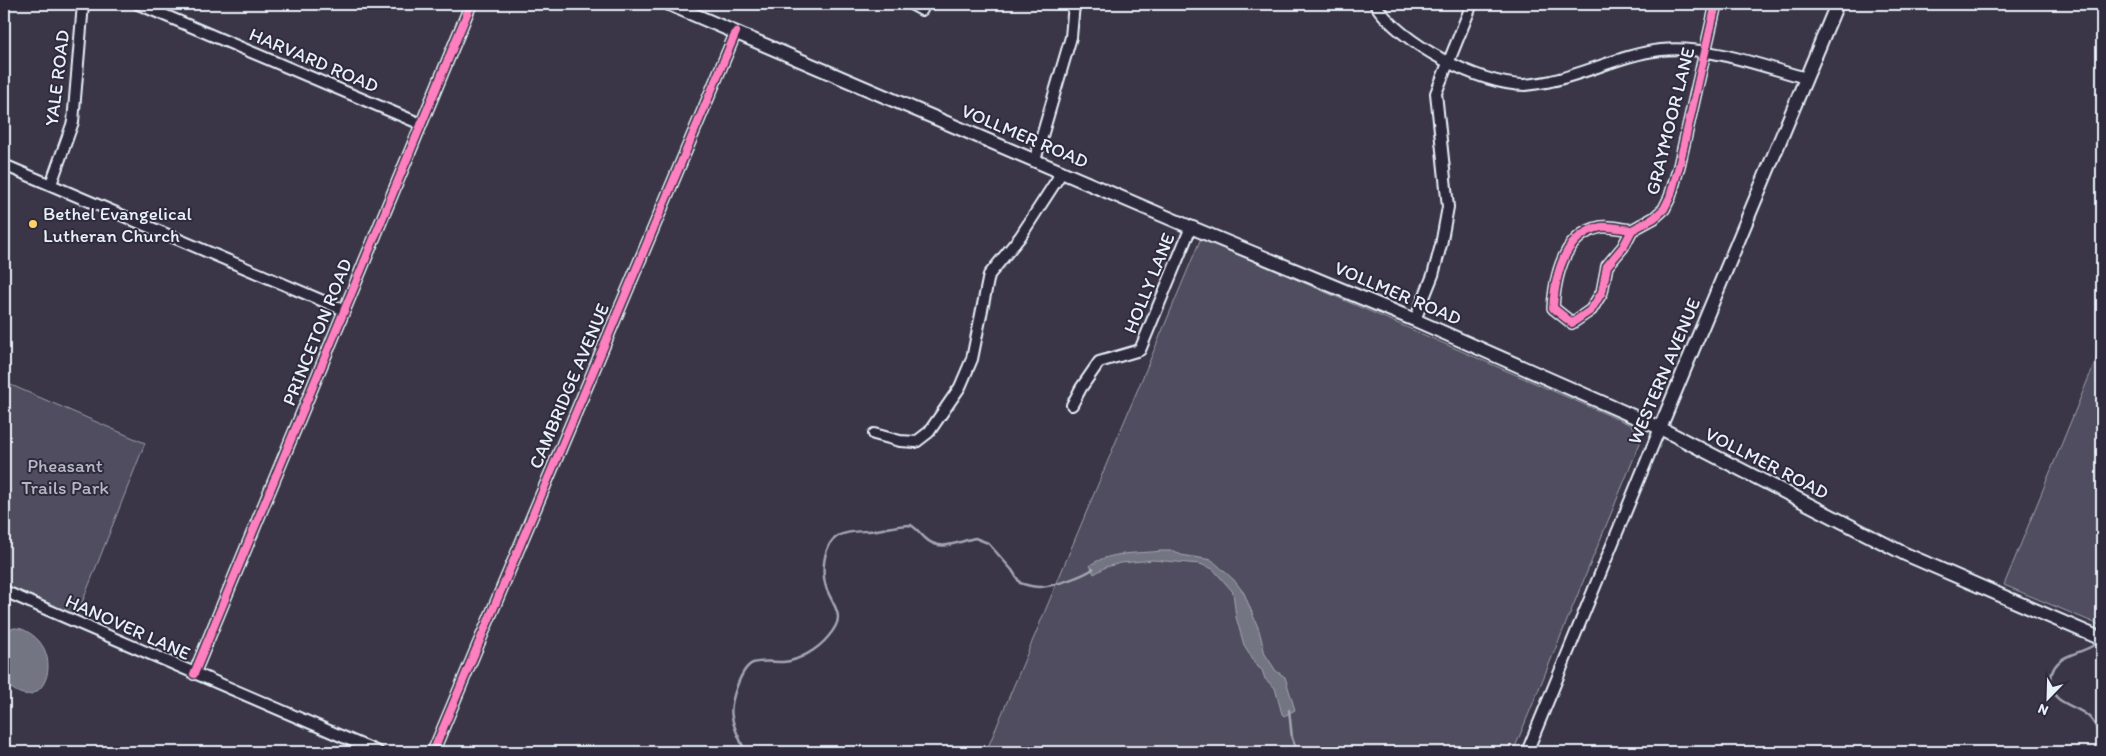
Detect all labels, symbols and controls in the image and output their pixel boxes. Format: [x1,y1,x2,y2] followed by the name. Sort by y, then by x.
[246,22,382,98] street label: HARVARD ROAD
[40,29,74,127] street label: YALE ROAD
[1641,44,1700,197] street label: GRAYMOOR LANE
[958,99,1092,173] street label: VOLLMER ROAD
[43,202,192,247] place label: Bethel Evangelical Lutheran Church
[27,218,39,230] marker: Bethel Evangelical Lutheran Church
[1118,229,1180,337] street label: HOLLY LANE
[277,255,357,409] street label: PRINCETON ROAD
[1331,256,1465,330] street label: VOLLMER ROAD
[1623,294,1705,448] street label: WESTERN AVENUE
[524,300,614,472] street label: CAMBRIDGE AVENUE
[1701,422,1833,504] street label: VOLLMER ROAD
[21,454,109,499] park label: Pheasant Trails Park
[62,589,194,665] street label: HANOVER LANE
[2024,674,2074,724] north arrow
[2035,700,2051,719] text: N

